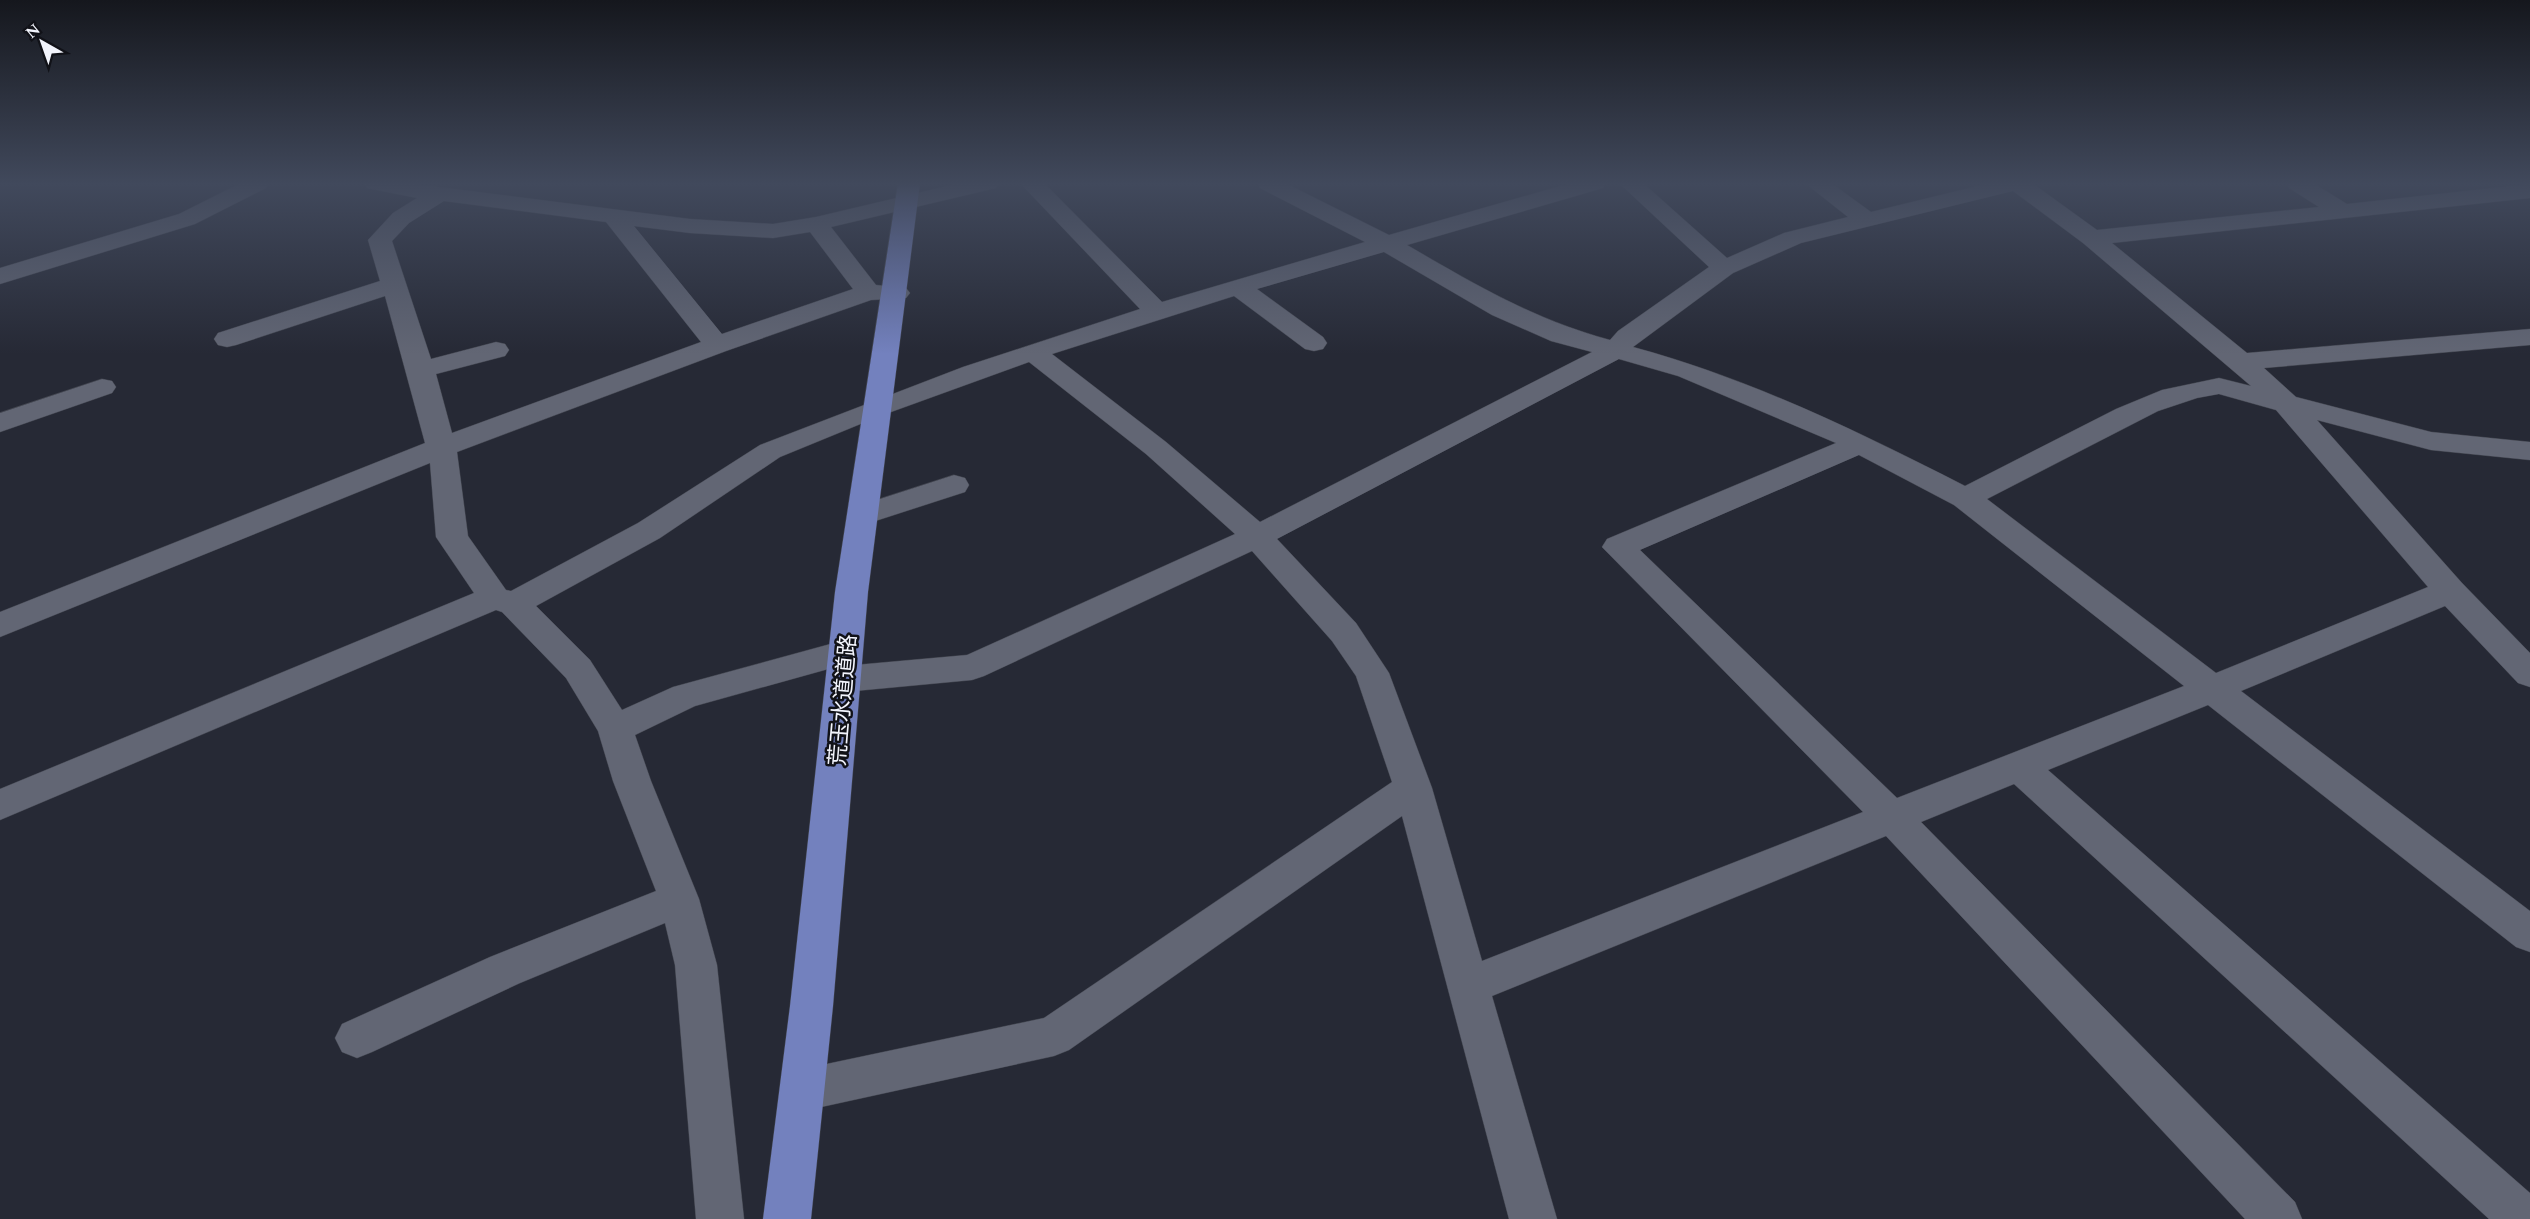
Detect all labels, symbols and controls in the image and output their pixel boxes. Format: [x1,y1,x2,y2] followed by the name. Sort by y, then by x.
[12,12,72,72] north arrow
[20,18,46,45] text: N
[821,633,866,767] street label: 荒玉水道道路

